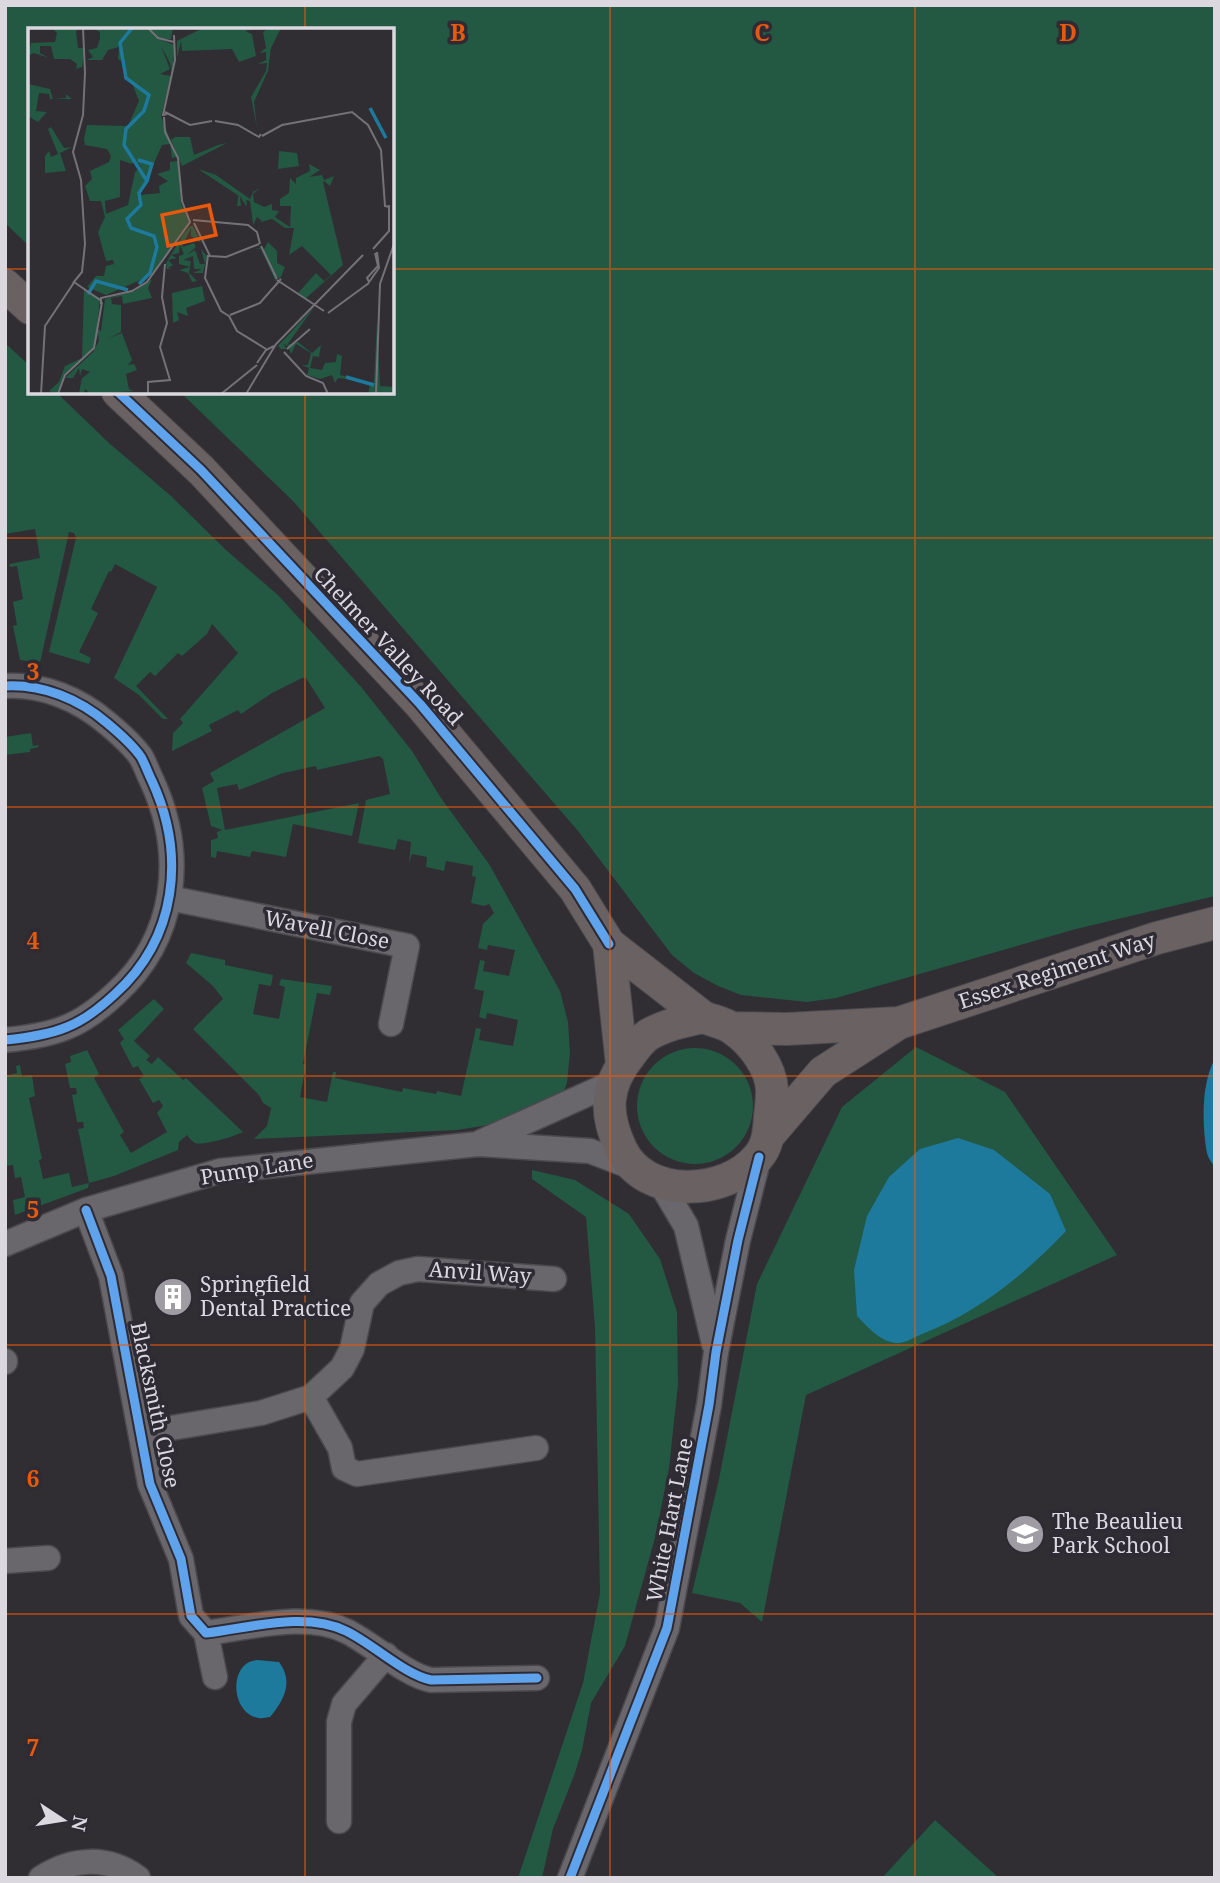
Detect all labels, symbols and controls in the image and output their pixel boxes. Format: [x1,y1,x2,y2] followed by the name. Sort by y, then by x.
[450,16,466,48] text: B
[754,16,770,48] text: C
[1059,16,1077,48] text: D
[28,28,394,394] inset map
[308,560,470,731] street label: Chelmer Valley Road
[27,655,40,687] text: 3
[262,903,392,955] street label: Wavell Close
[27,924,40,956] text: 4
[955,925,1159,1015] street label: Essex Regiment Way
[198,1145,315,1191] street label: Pump Lane
[27,1193,40,1225] text: 5
[428,1254,533,1290] street label: Anvil Way
[200,1270,351,1322] place label: Springfield Dental Practice
[152,1276,194,1318] building icon: Springfield Dental Practice
[125,1319,187,1490] street label: Blacksmith Close
[639,1435,699,1604] street label: White Hart Lane
[27,1462,40,1494] text: 6
[1052,1507,1183,1559] place label: The Beaulieu Park School
[1004,1513,1046,1555] school or university icon: The Beaulieu Park School
[27,1731,40,1763] text: 7
[28,1785,98,1855] north arrow
[65,1814,94,1834] text: N

